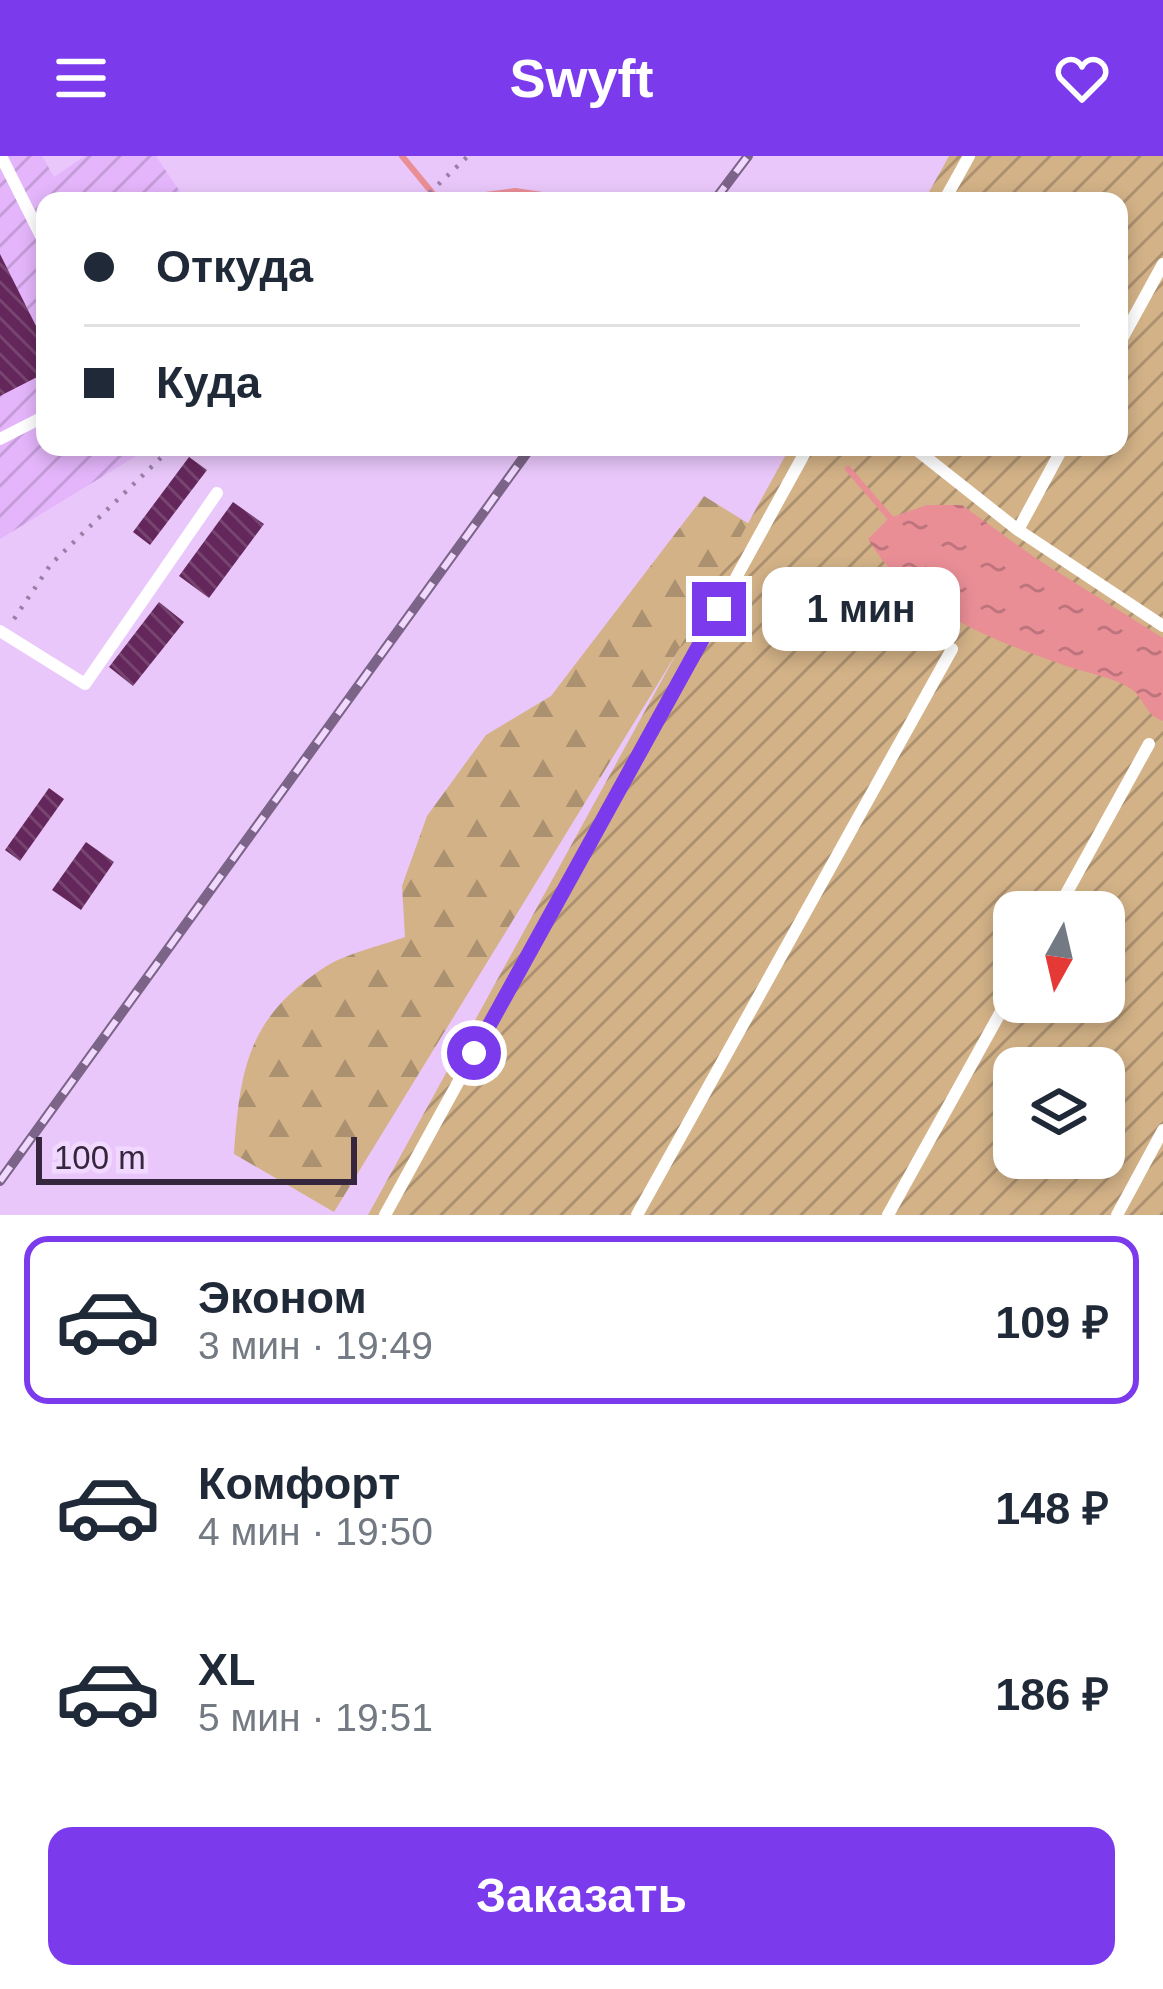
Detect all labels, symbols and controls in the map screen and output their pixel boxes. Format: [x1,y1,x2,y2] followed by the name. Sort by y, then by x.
[48,45,114,111] icon: menu
[1049,45,1115,111] icon: heart
[509,48,654,108] text: Swyft
[156,241,313,292] text: Откуда
[156,357,261,408] text: Куда
[761,567,959,651] callout: 1 мин
[692,582,746,636] route end
[807,587,915,630] text: 1 мин
[993,891,1125,1023] north arrow
[993,891,1125,1179] map controls
[447,1026,501,1080] route start
[993,1047,1125,1179] button: layers
[36,1131,357,1184] scale bar
[54,1139,146,1176] text: 100 m
[54,1266,162,1374] icon: car
[198,1272,367,1323] text: Эконом
[995,1297,1109,1348] text: 109 ₽
[198,1324,433,1367] text: 3 мин · 19:49
[54,1452,162,1560] icon: car
[198,1458,400,1509] text: Комфорт
[995,1483,1109,1534] text: 148 ₽
[198,1510,433,1553] text: 4 мин · 19:50
[54,1638,162,1746] icon: car
[198,1644,256,1695] text: XL
[995,1669,1109,1720] text: 186 ₽
[198,1696,433,1739] text: 5 мин · 19:51
[48,1827,1115,1965] button: Заказать

